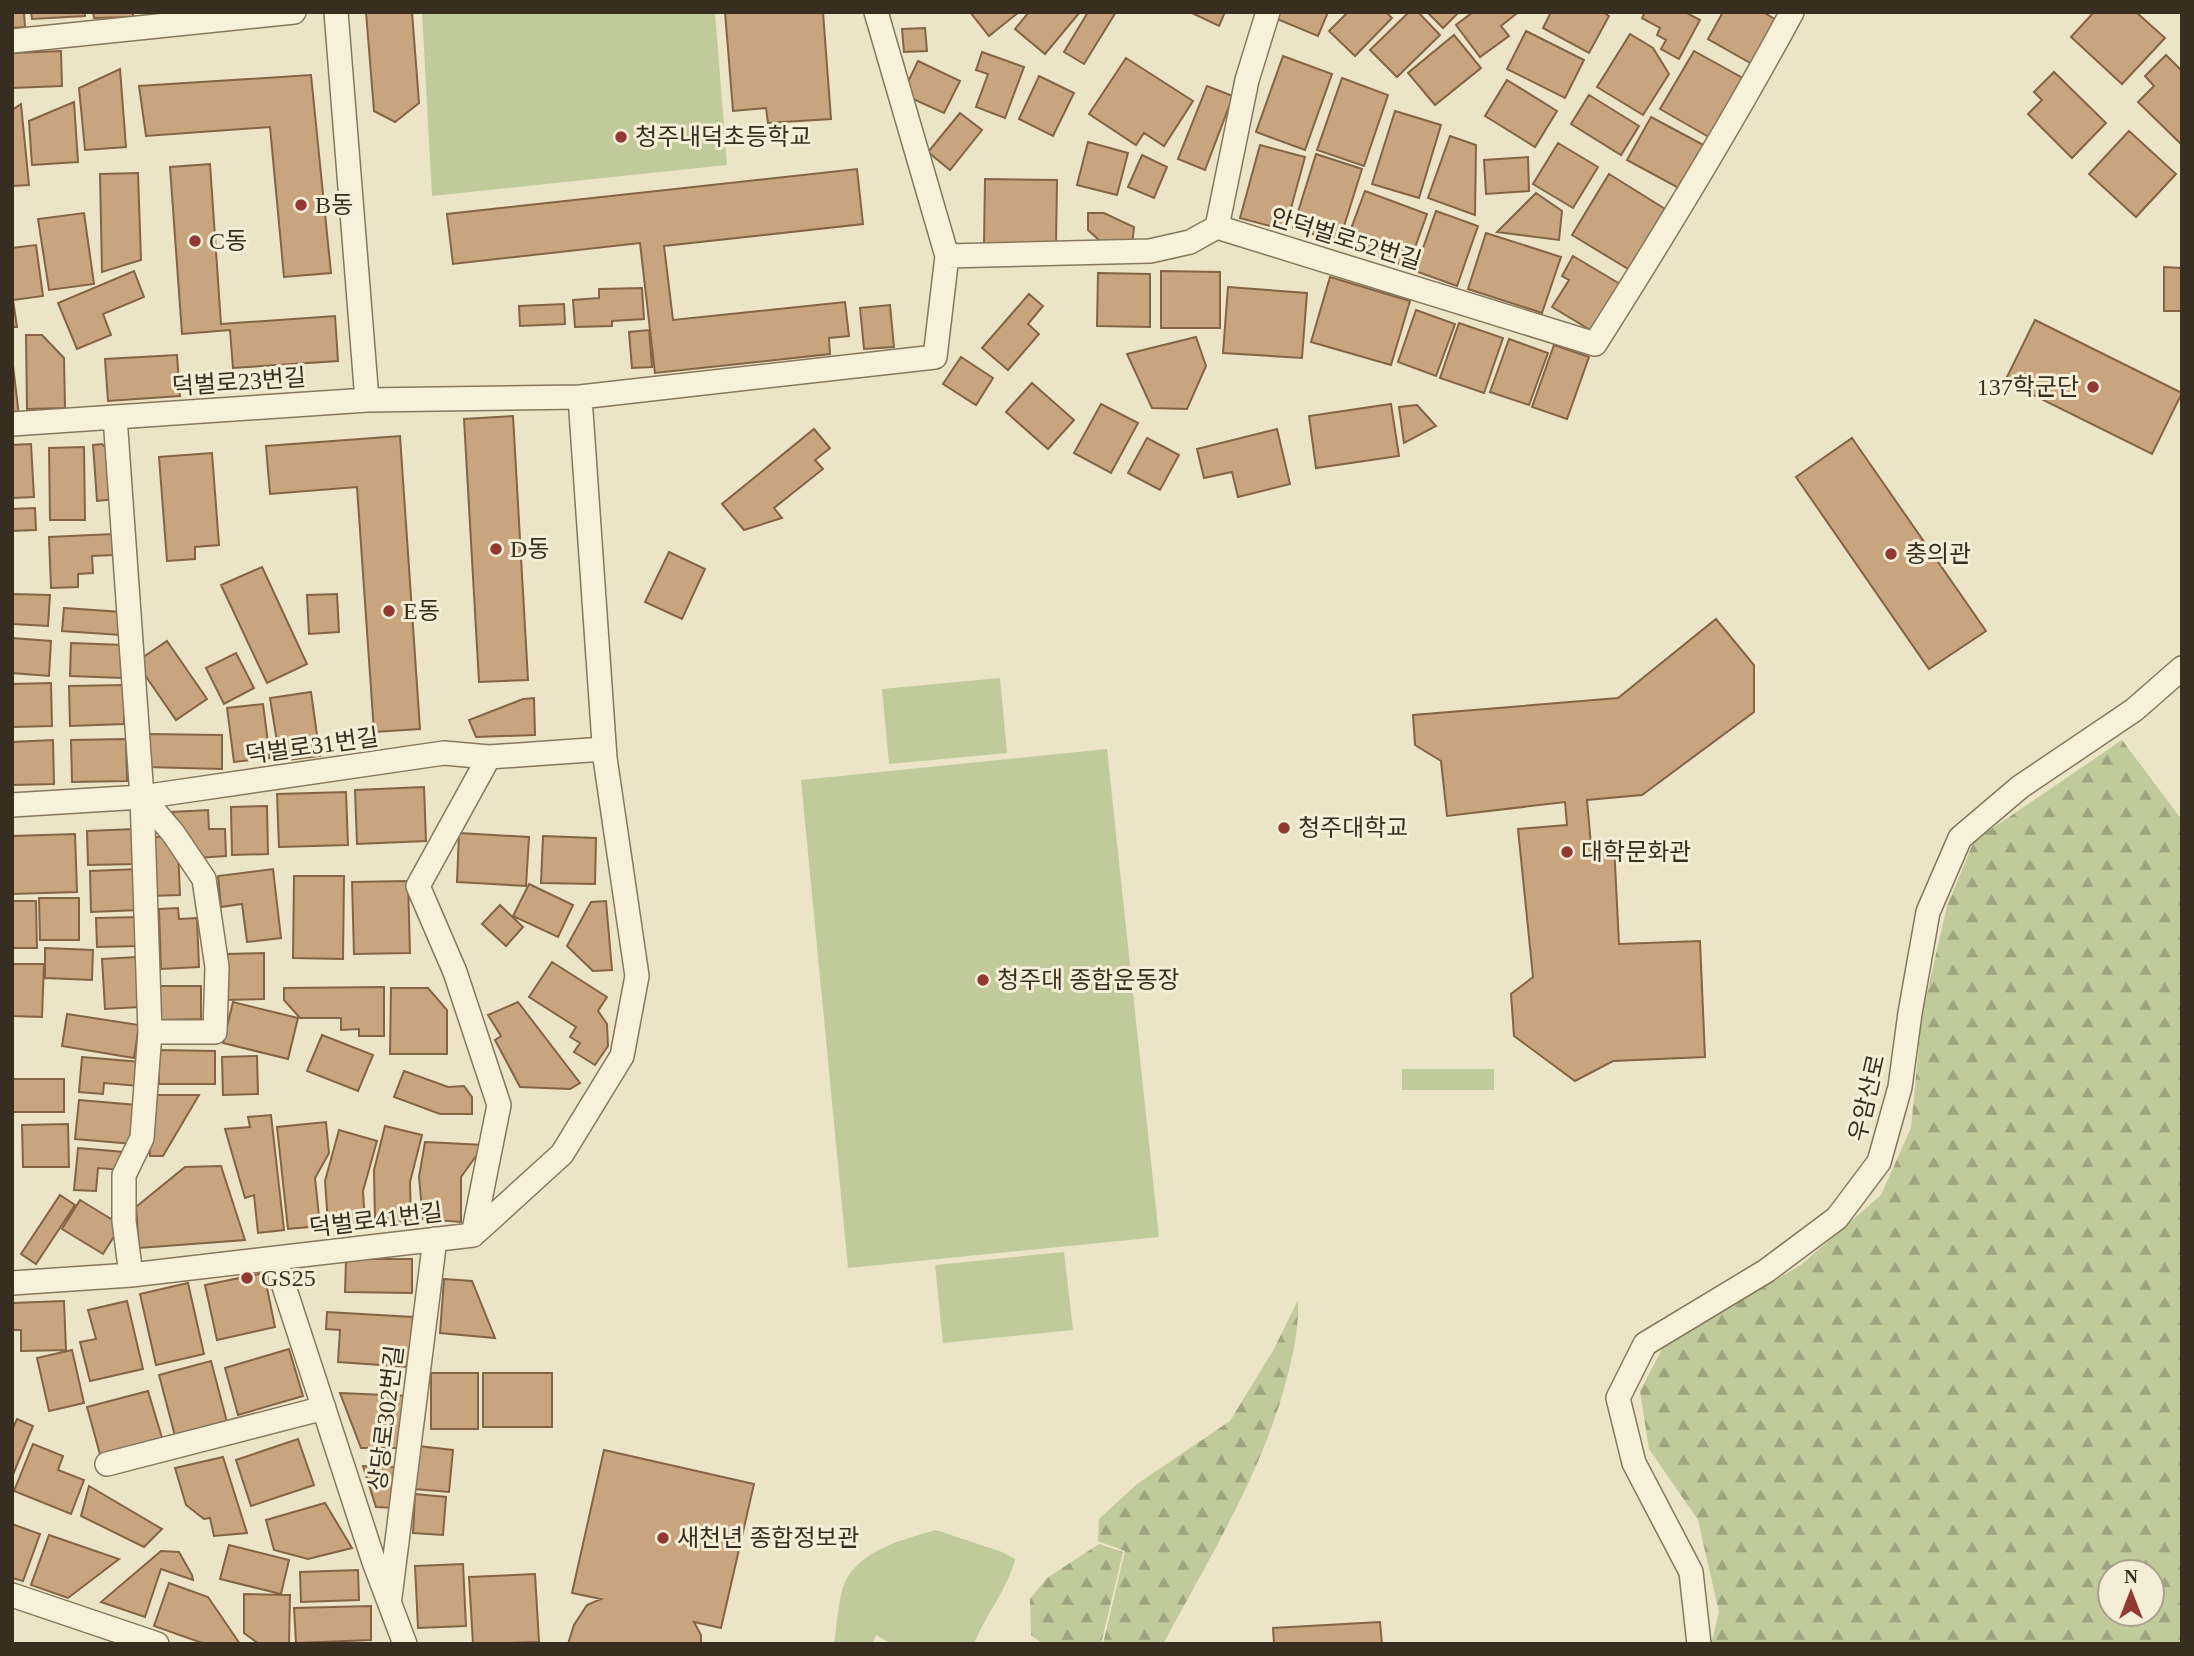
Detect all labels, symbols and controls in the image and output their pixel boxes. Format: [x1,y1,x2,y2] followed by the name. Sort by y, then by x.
[635,124,812,150] place label: 청주내덕초등학교
[613,129,629,145] marker: 청주내덕초등학교
[315,192,353,218] place label: B동
[293,197,309,213] marker: B동
[1267,204,1425,274] street label: 안덕벌로52번길
[209,228,247,254] place label: C동
[187,233,203,249] marker: C동
[171,364,307,400] street label: 덕벌로23번길
[1977,374,2079,400] place label: 137학군단
[2085,379,2101,395] marker: 137학군단
[510,536,549,562] place label: D동
[488,541,504,557] marker: D동
[1905,541,1971,567] place label: 충의관
[1883,546,1899,562] marker: 충의관
[403,598,440,624] place label: E동
[381,603,397,619] marker: E동
[244,724,380,768] street label: 덕벌로31번길
[1298,815,1408,841] place label: 청주대학교
[1276,820,1292,836] marker: 청주대학교
[1581,839,1691,865] place label: 대학문화관
[1559,844,1575,860] marker: 대학문화관
[997,967,1180,993] place label: 청주대 종합운동장
[975,972,991,988] marker: 청주대 종합운동장
[1844,1052,1890,1144] street label: 우암산로
[308,1199,444,1241] street label: 덕벌로41번길
[261,1265,316,1291] place label: GS25
[239,1270,255,1286] marker: GS25
[364,1344,408,1492] street label: 상당로302번길
[677,1525,860,1551] place label: 새천년 종합정보관
[655,1530,671,1546] marker: 새천년 종합정보관
[2096,1558,2166,1628] north arrow
[2124,1566,2138,1587] text: N

